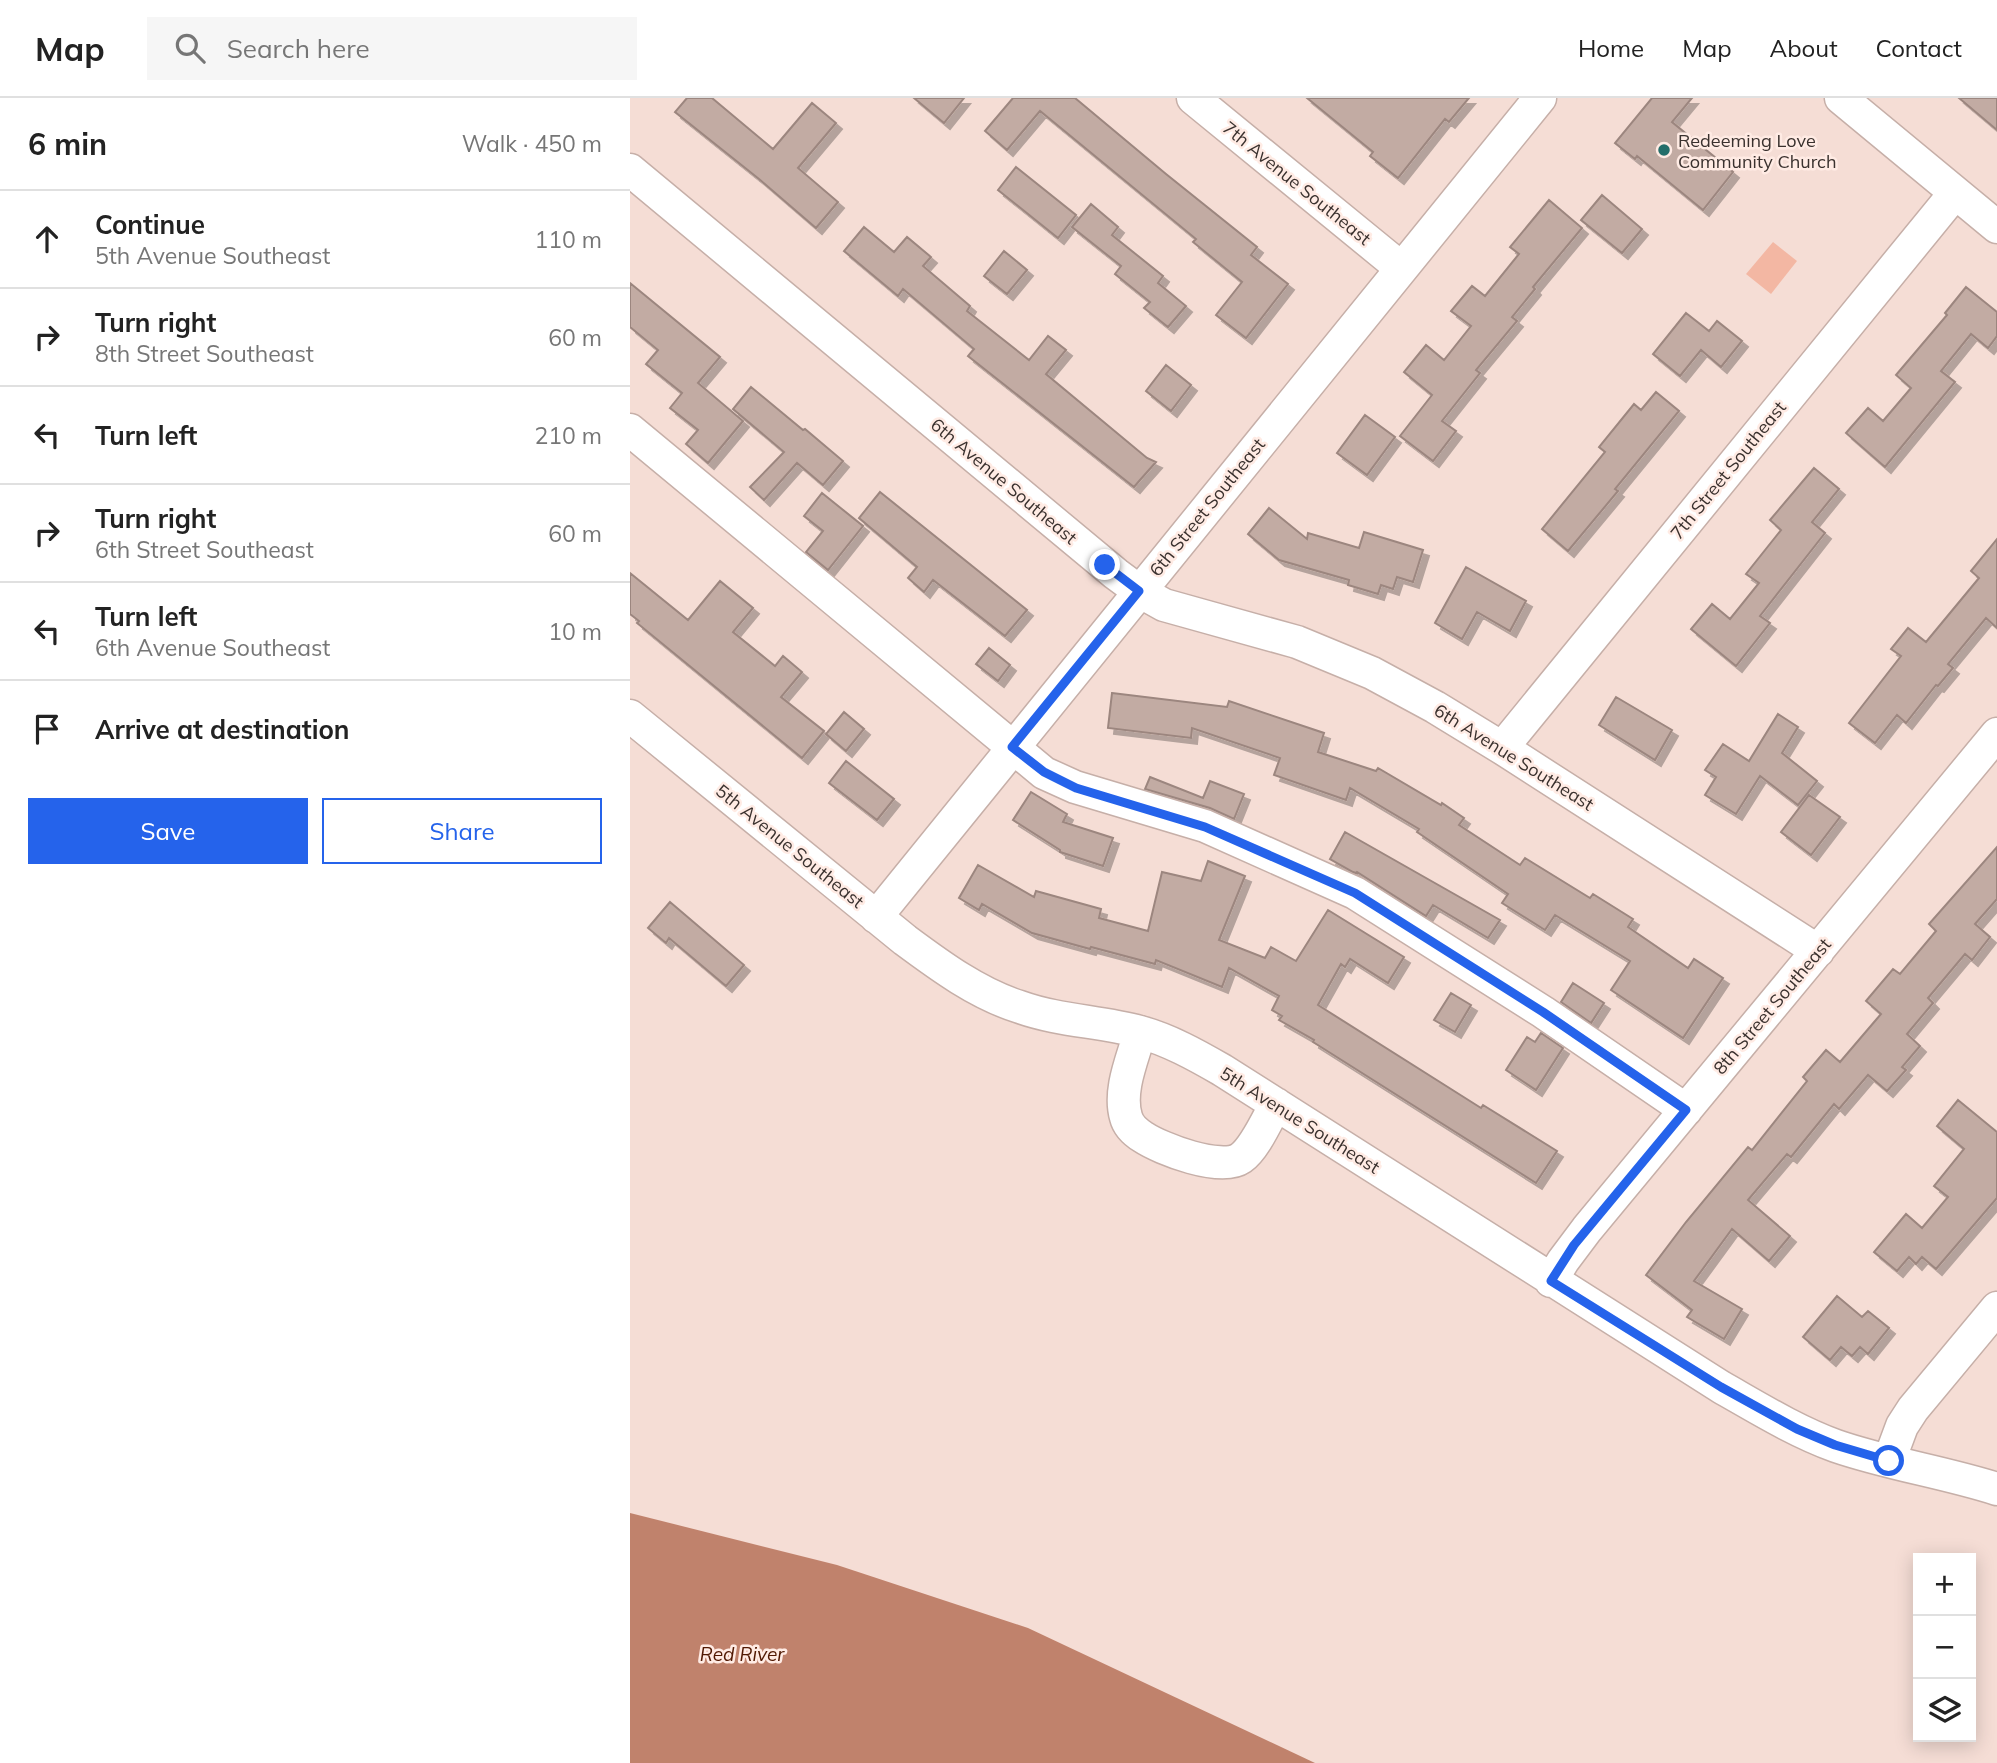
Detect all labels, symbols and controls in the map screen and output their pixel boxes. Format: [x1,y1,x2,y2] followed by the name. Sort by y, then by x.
[147,17,637,80] search box
[35,28,105,69] text: Map
[171,29,209,67] icon: search
[227,32,370,65] text: Search here
[1578,33,1644,63] text: Home
[1682,33,1732,63] text: Map
[1770,33,1838,63] text: About
[1876,33,1962,63] text: Contact
[1218,116,1376,250] street label: 7th Avenue Southeast
[28,125,107,163] text: 6 min
[462,129,602,158] text: Walk · 450 m
[1678,129,1837,173] place label: Redeeming Love Community Church
[1656,142,1672,158] marker: Redeeming Love Community Church
[95,208,205,241] text: Continue
[28,220,66,258] icon: ahead
[534,225,602,254] text: 110 m
[95,241,330,270] text: 5th Avenue Southeast
[95,306,216,339] text: Turn right
[28,318,66,356] icon: right
[548,323,602,352] text: 60 m
[95,339,314,368] text: 8th Street Southeast
[1665,396,1791,544] street label: 7th Street Southeast
[926,413,1082,549] street label: 6th Avenue Southeast
[28,416,66,454] icon: left
[95,419,197,452] text: Turn left
[534,421,602,450] text: 210 m
[1144,433,1270,581] street label: 6th Street Southeast
[95,502,216,535] text: Turn right
[28,514,66,552] icon: right
[548,519,602,548] text: 60 m
[95,535,314,564] text: 6th Street Southeast
[1089,549,1120,580] route end
[95,600,197,633] text: Turn left
[28,612,66,650] icon: left
[548,617,602,646] text: 10 m
[95,633,330,662] text: 6th Avenue Southeast
[1430,698,1598,816] street label: 6th Avenue Southeast
[28,710,66,748] icon: arrive
[95,713,350,746] text: Arrive at destination
[711,779,869,913] street label: 5th Avenue Southeast
[28,798,308,864] button: Save
[322,798,602,864] button: Share
[1708,933,1836,1079] street label: 8th Street Southeast
[1216,1061,1384,1179] street label: 5th Avenue Southeast
[1873,1445,1904,1476] route start
[1913,1553,1976,1742] map controls
[1913,1553,1976,1616] button: +
[1913,1616,1976,1679] button: −
[700,1642,785,1666] water label: Red River
[1913,1679,1976,1742] button: layers

